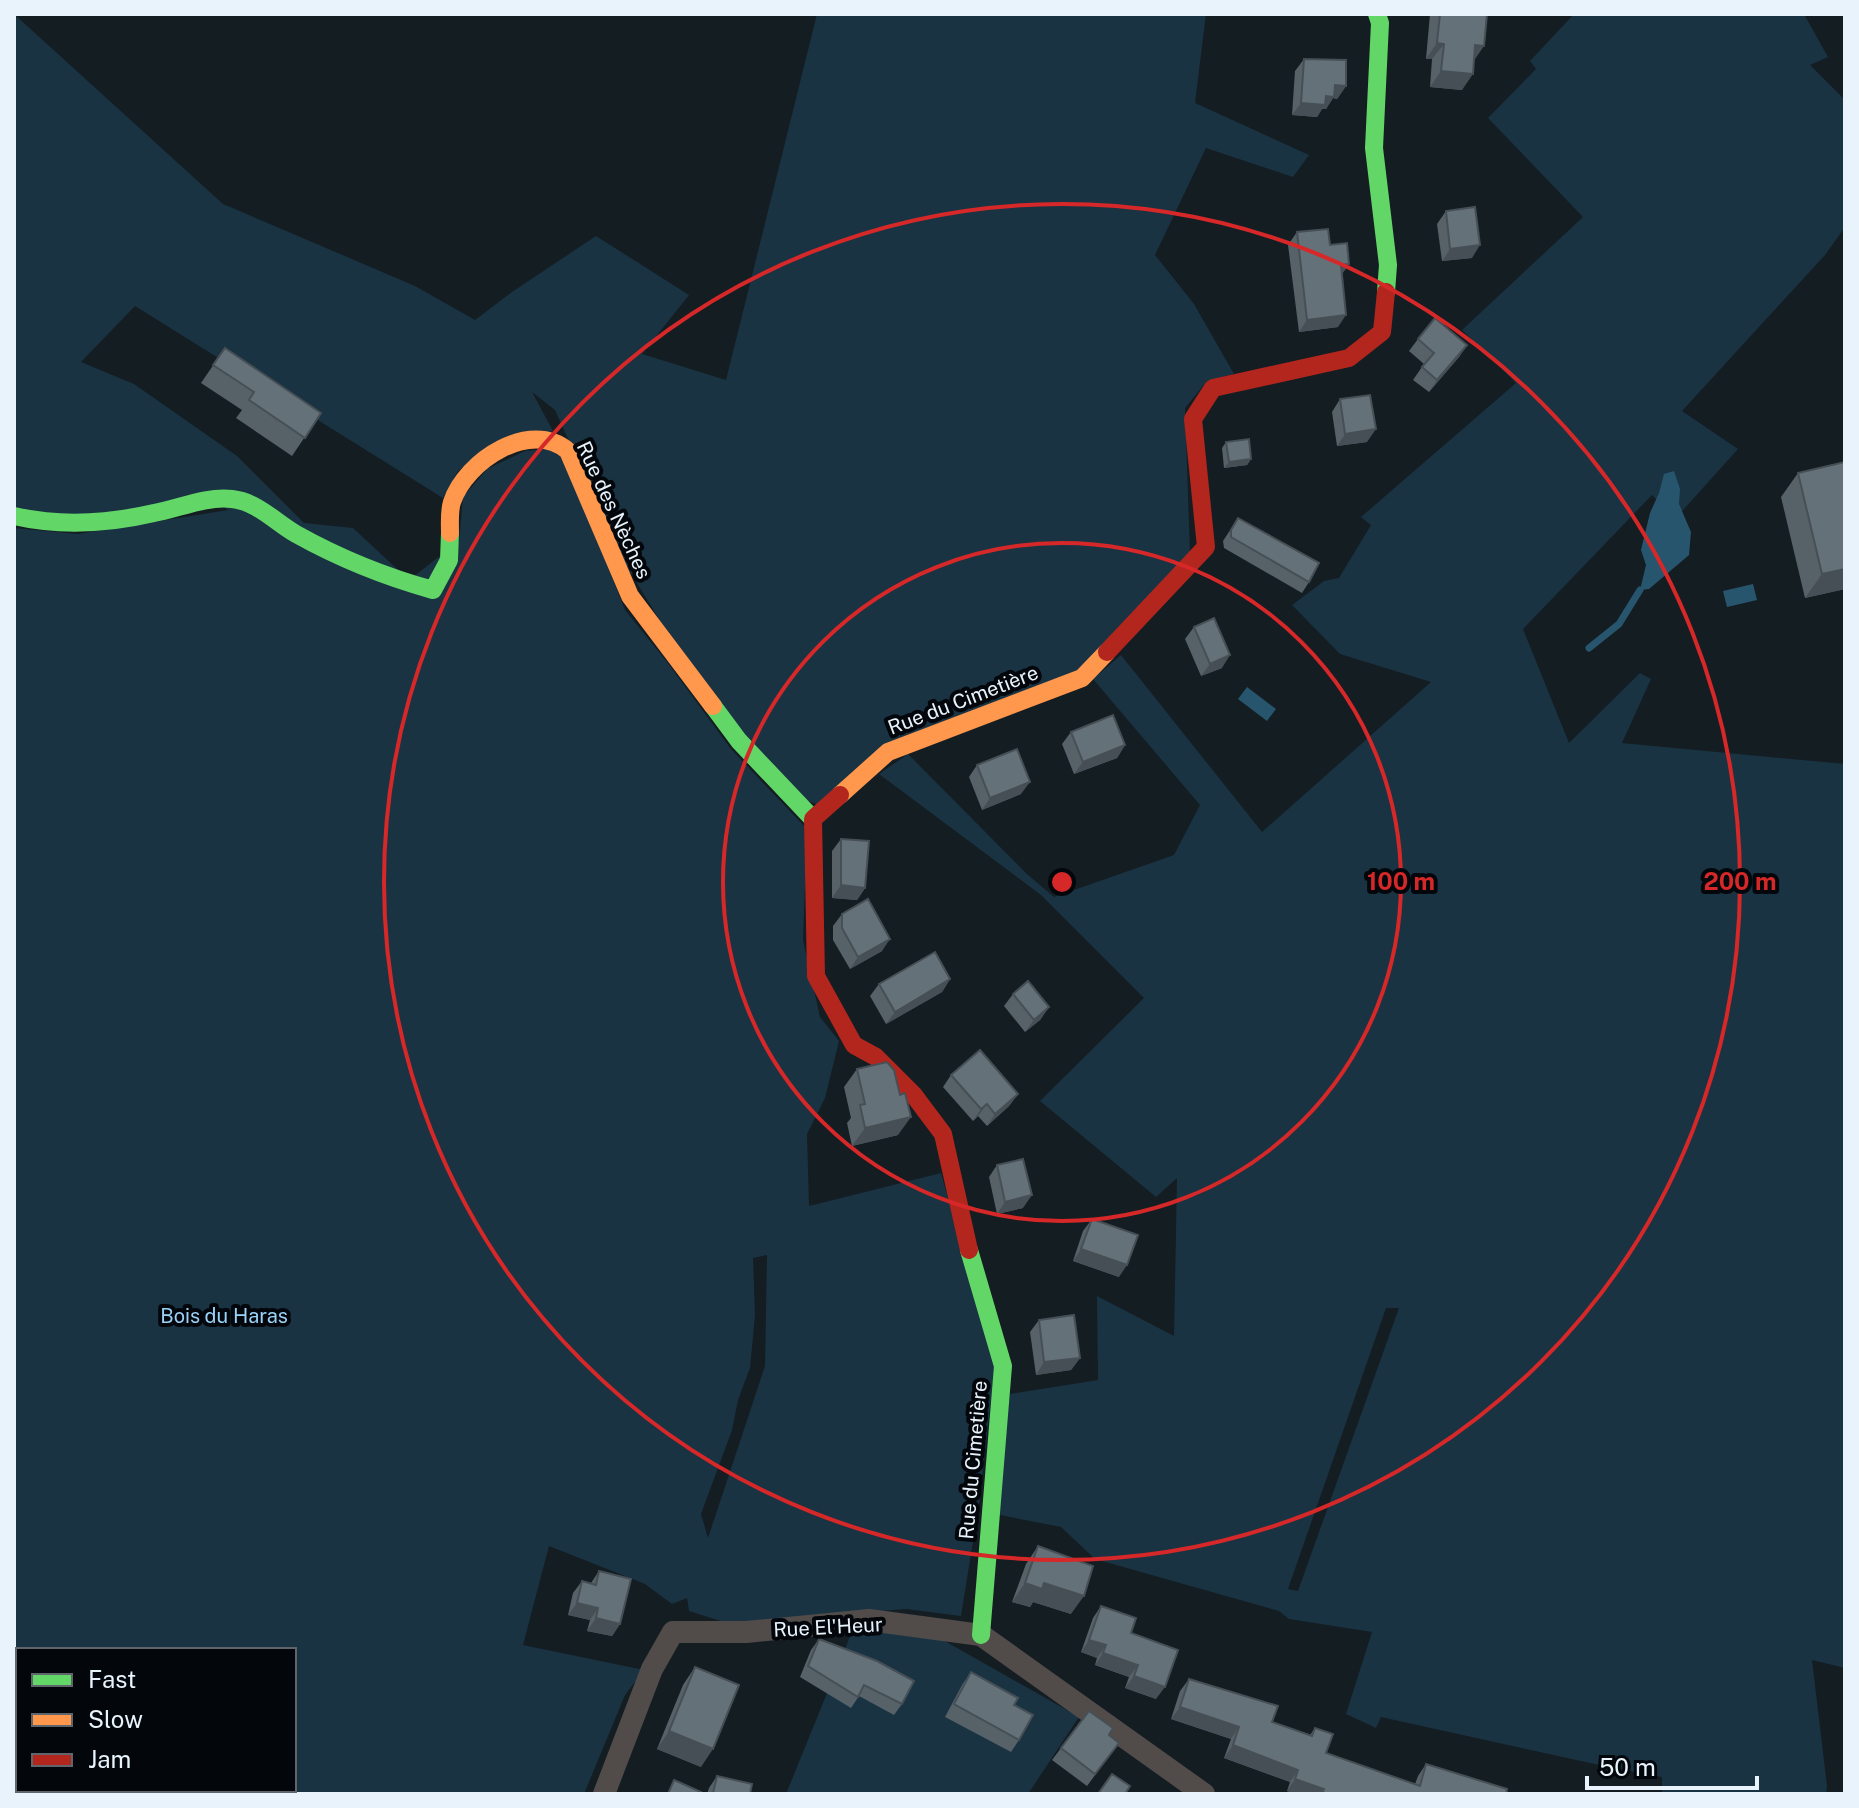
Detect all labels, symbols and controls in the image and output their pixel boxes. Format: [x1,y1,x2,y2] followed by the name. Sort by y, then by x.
[572,437,656,583] street label: Rue des Nèches
[884,660,1042,740] street label: Rue du Cimetière
[1367,867,1435,895] text: 100 m
[1703,867,1777,895] text: 200 m
[1048,868,1076,896] centre of rings
[160,1304,288,1328] park label: Bois du Haras
[954,1380,992,1540] street label: Rue du Cimetière
[773,1612,883,1642] street label: Rue El'Heur
[16,1648,296,1792] legend
[88,1665,136,1693] text: Fast
[88,1705,143,1733] text: Slow
[1587,1740,1757,1790] scale bar
[88,1745,131,1773] text: Jam
[1599,1753,1656,1781] text: 50 m

